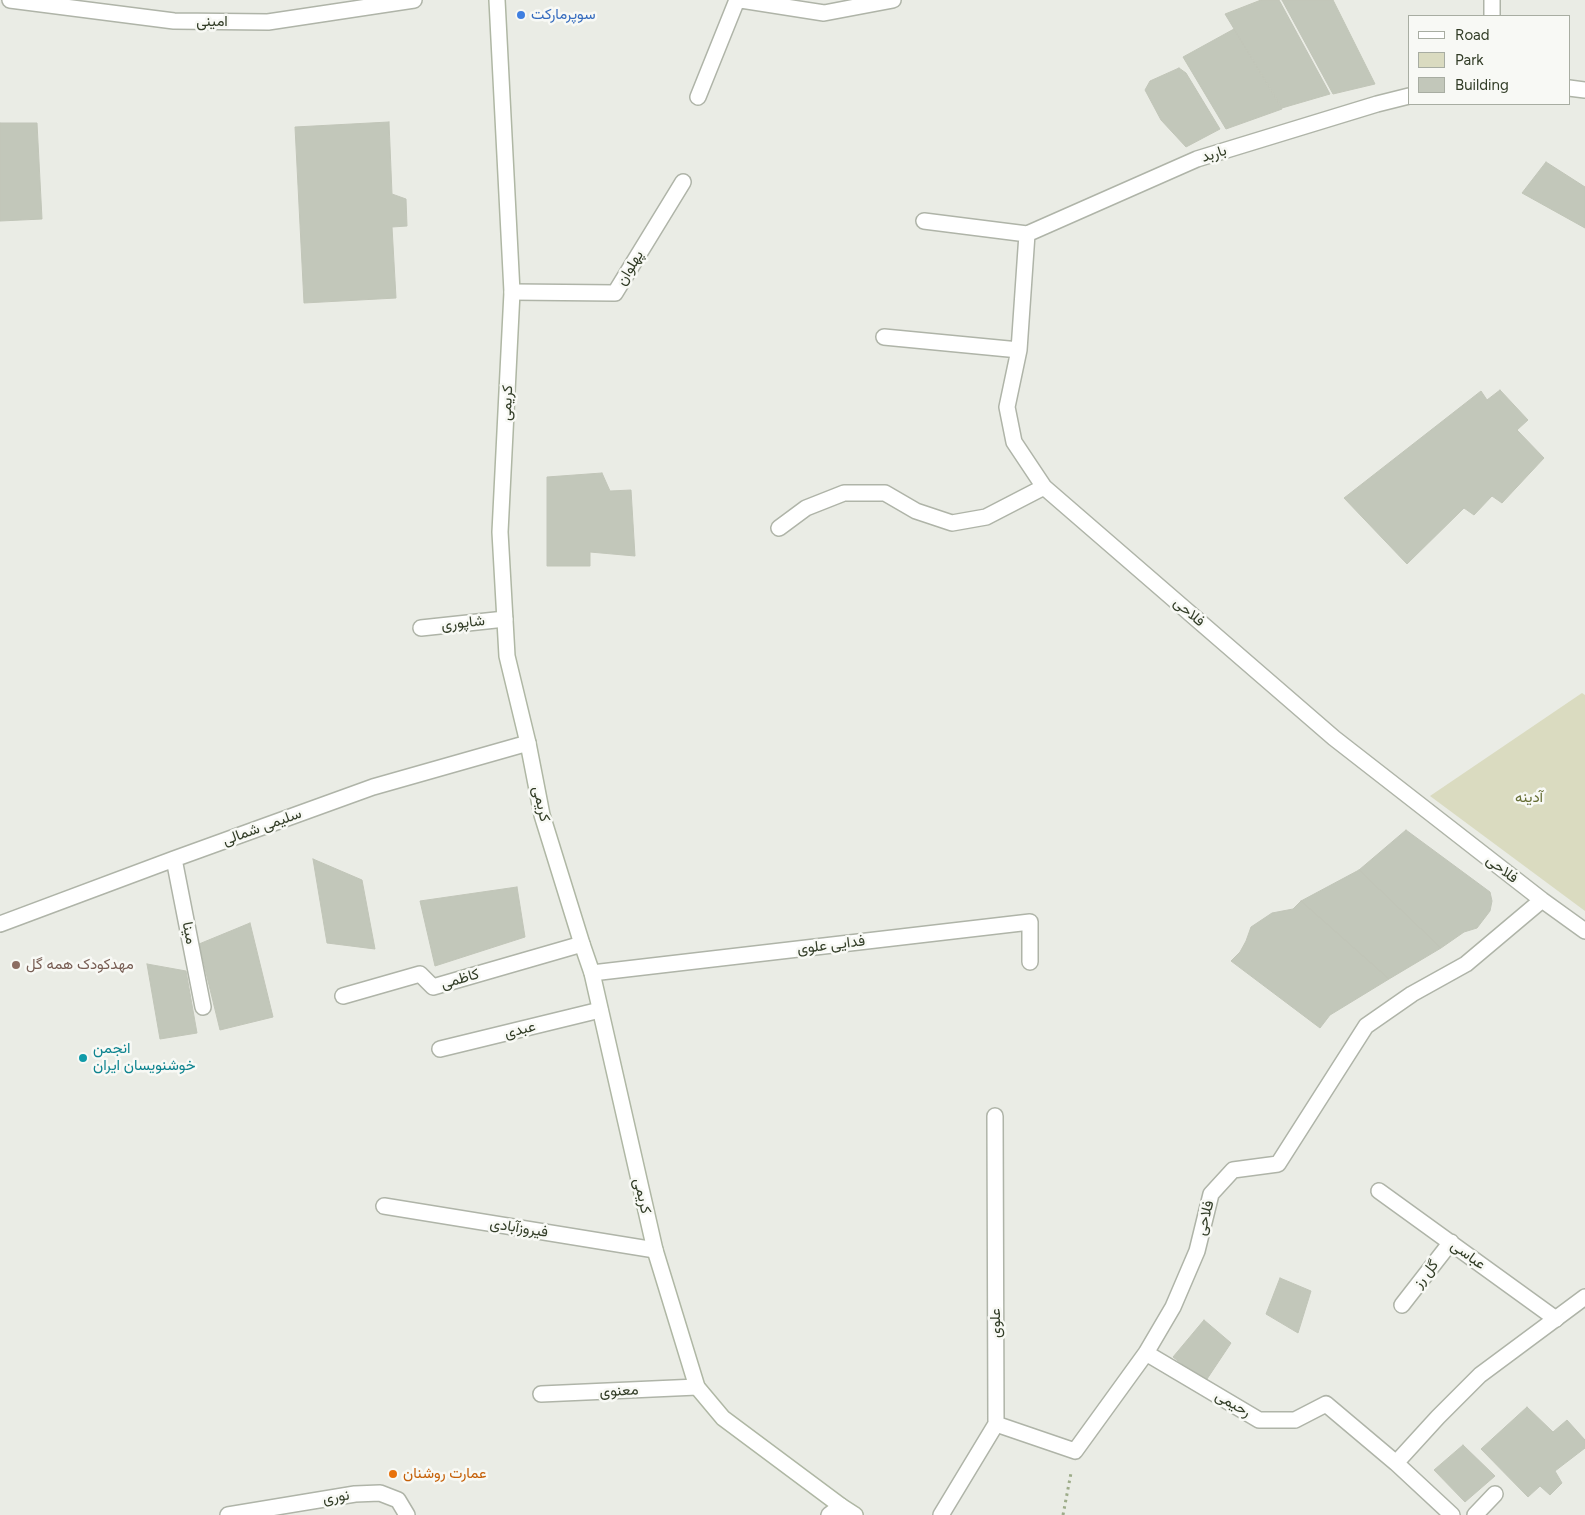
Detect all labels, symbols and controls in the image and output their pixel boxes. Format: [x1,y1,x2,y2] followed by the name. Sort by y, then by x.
[531,6,596,24] place label: سوپرمارکت
[515,9,527,21] marker: سوپرمارکت
[196,13,228,31] street label: امینی
[1408,15,1570,105] legend
[1455,26,1490,44] text: Road
[1455,51,1484,69] text: Park
[1455,76,1509,94] text: Building
[1199,141,1229,167] street label: باربد
[612,247,648,289] street label: پهلوان
[497,385,517,421] street label: کریمی
[1170,594,1208,630] street label: فلاحی
[440,612,486,634] street label: شاپوری
[528,785,554,823] street label: کریمی
[1515,789,1543,807] park label: آدینه
[220,804,304,850] street label: سلیمی شمالی
[1482,851,1522,887] street label: فلاحی
[178,920,200,946] street label: مینا
[796,932,866,958] street label: فدایی علوی
[26,956,134,974] place label: مهدکودک همه گل
[10,959,22,971] marker: مهدکودک همه گل
[439,965,481,993] street label: کاظمی
[503,1017,537,1043] street label: عبدی
[93,1040,195,1075] place label: انجمن خوشنویسان ایران
[77,1052,89,1064] marker: انجمن خوشنویسان ایران
[629,1177,655,1215] street label: کریمی
[1192,1199,1218,1237] street label: فلاحی
[489,1215,549,1241] street label: فیروزآبادی
[1447,1236,1489,1274] street label: عباسی
[1410,1256,1442,1292] street label: گل رز
[987,1308,1005,1338] street label: علوی
[599,1381,639,1401] street label: معنوی
[1212,1387,1254,1421] street label: رحیمی
[403,1465,487,1483] place label: عمارت روشنان
[387,1468,399,1480] marker: عمارت روشنان
[321,1486,351,1508] street label: نوری

